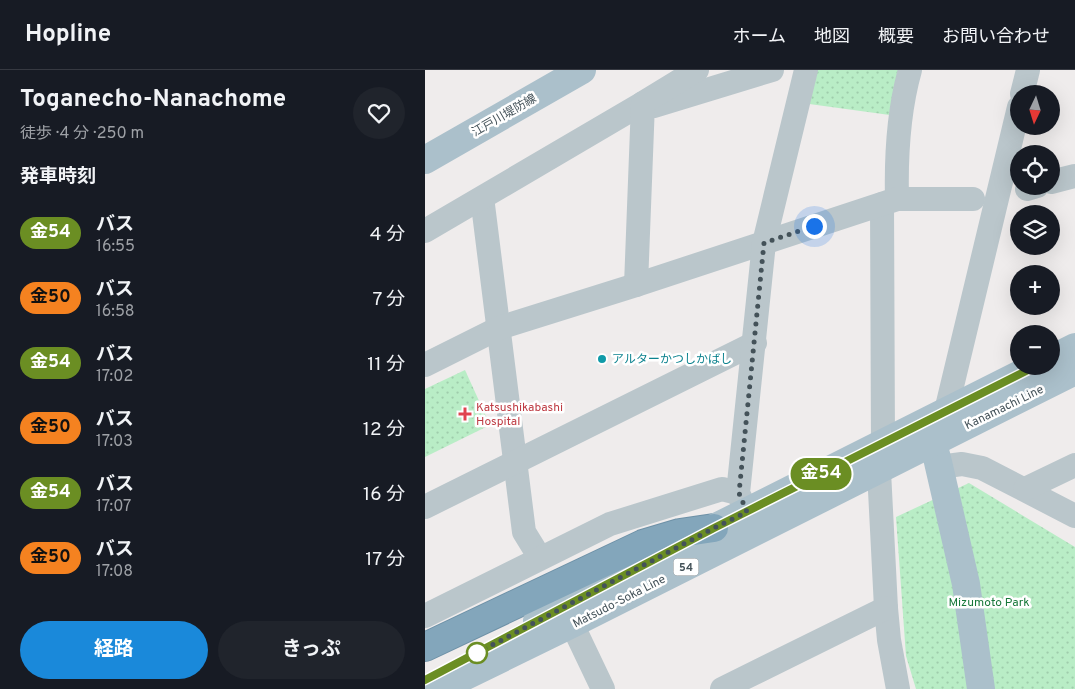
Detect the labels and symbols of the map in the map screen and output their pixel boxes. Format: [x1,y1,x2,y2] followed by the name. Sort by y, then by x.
[1010,85,1060,135] north arrow
[469,91,540,141] street label: 江戸川堤防線
[802,214,827,239] your location
[612,352,732,368] place label: アルターかつしかばし
[596,353,608,365] marker: アルターかつしかばし
[962,382,1047,434] street label: Kanamachi Line
[476,400,563,430] place label: Katsushikabashi Hospital
[458,407,472,421] marker: Katsushikabashi Hospital
[792,458,850,490] line badge: 金54
[673,558,699,576] road number: 54
[570,572,669,632] street label: Matsudo-Soka Line
[948,595,1030,611] park label: Mizumoto Park
[466,642,488,664] unlabelled marker

